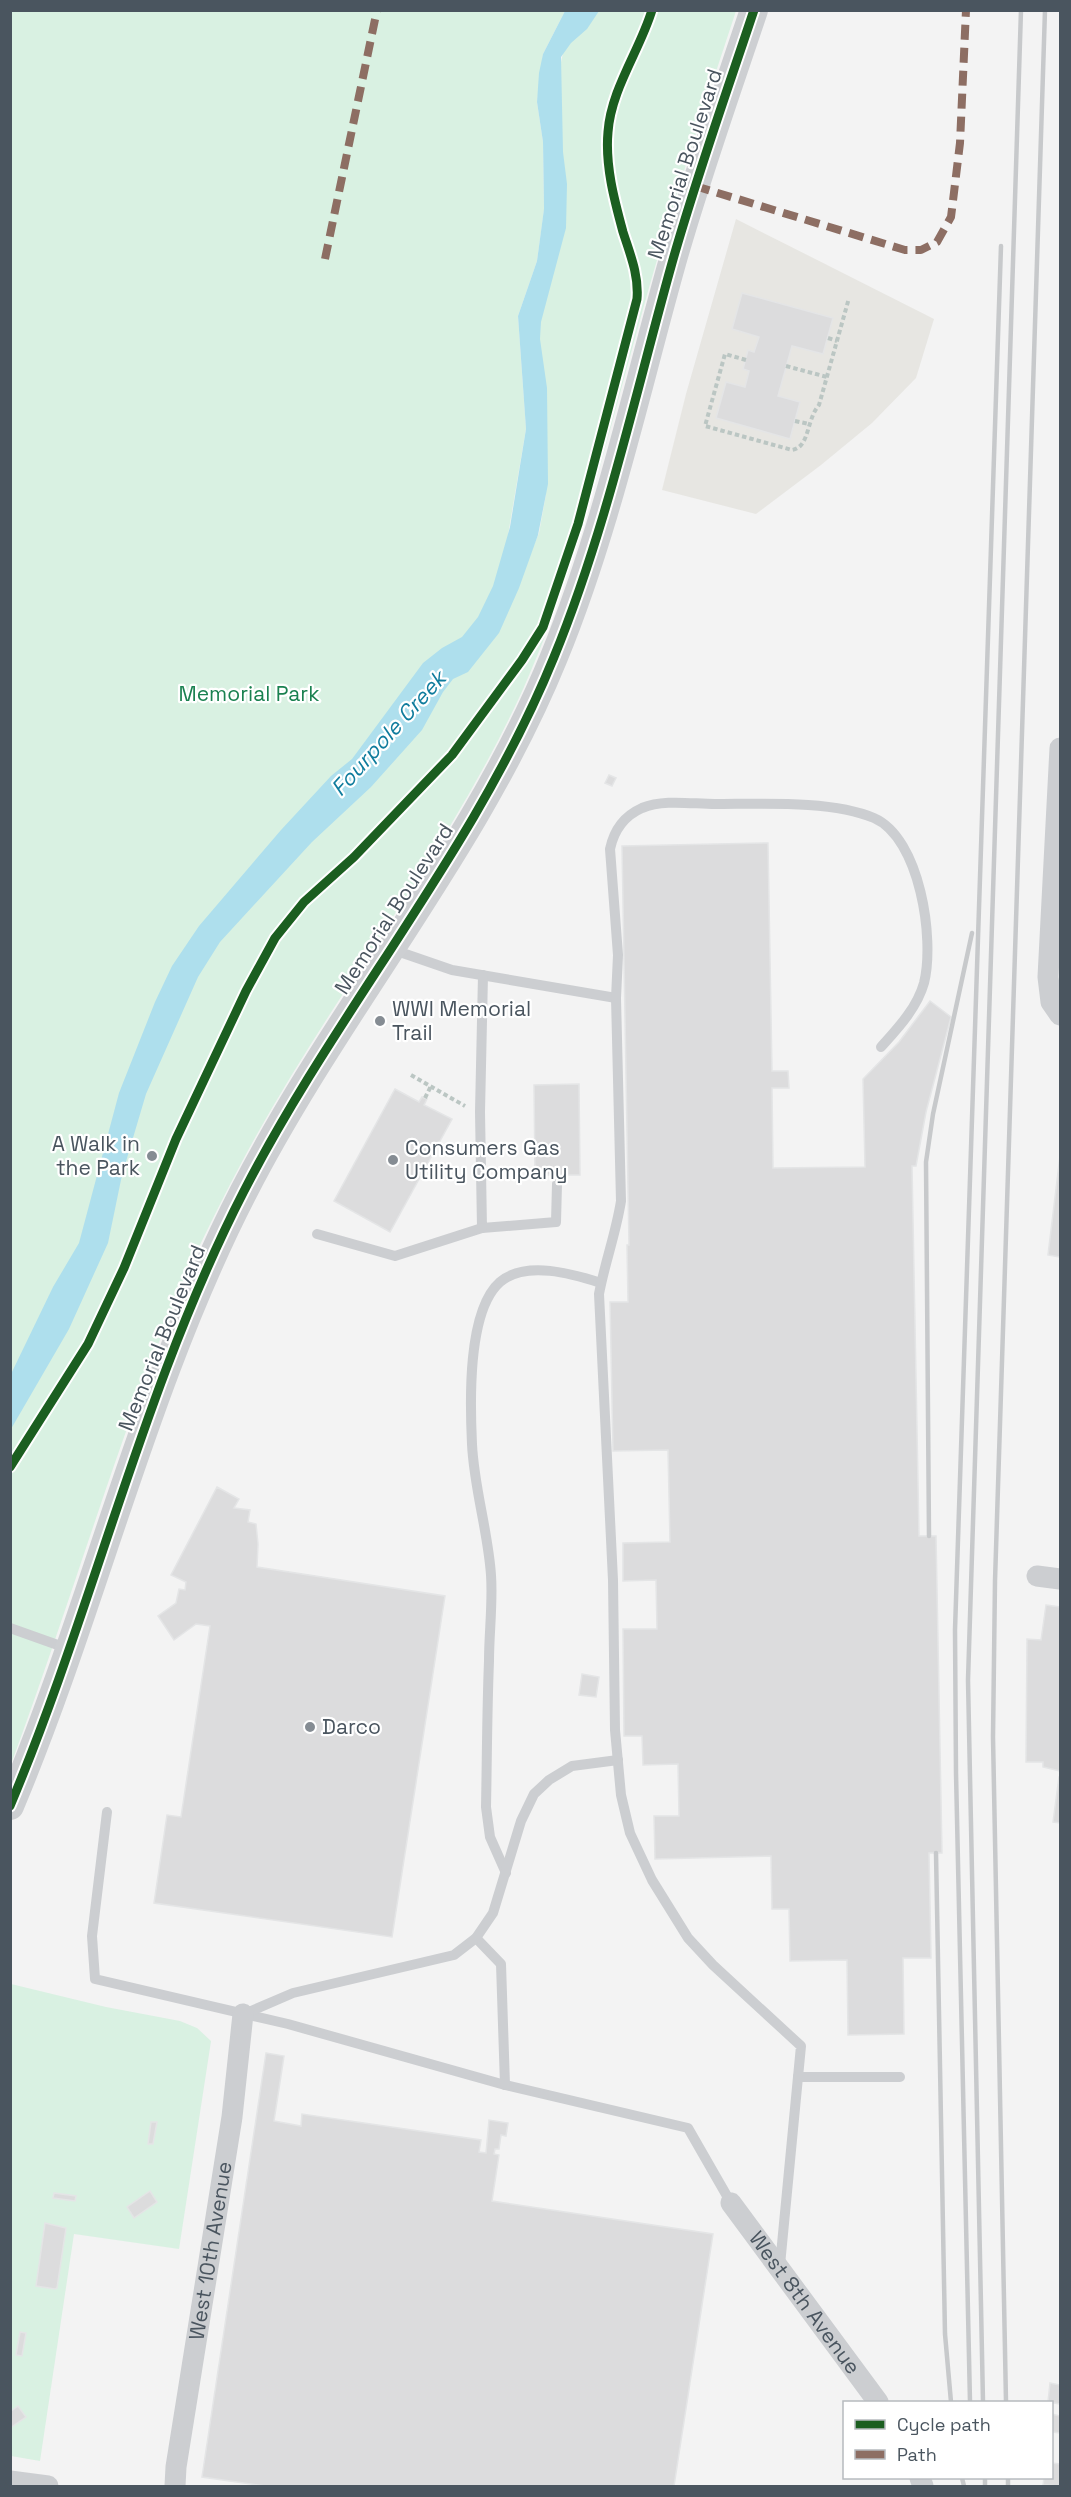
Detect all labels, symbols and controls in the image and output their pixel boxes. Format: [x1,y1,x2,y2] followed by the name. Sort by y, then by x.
[641,65,728,262] street label: Memorial Boulevard
[324,663,453,801] water label: Fourpole Creek
[179,680,320,707] park label: Memorial Park
[328,818,459,999] street label: Memorial Boulevard
[392,995,531,1046] place label: WWI Memorial Trail
[373,1014,387,1028] marker: WWI Memorial Trail
[52,1130,140,1181] place label: A Walk in the Park
[405,1134,568,1185] place label: Consumers Gas Utility Company
[145,1149,159,1163] marker: A Walk in the Park
[386,1153,400,1167] marker: Consumers Gas Utility Company
[112,1241,211,1435] street label: Memorial Boulevard
[322,1713,381,1740] place label: Darco
[303,1720,317,1734] marker: Darco
[183,2159,238,2342] street label: West 10th Avenue
[743,2225,867,2379] street label: West 8th Avenue
[843,2401,1053,2479] legend
[897,2413,991,2436] text: Cycle path
[897,2443,937,2466] text: Path

